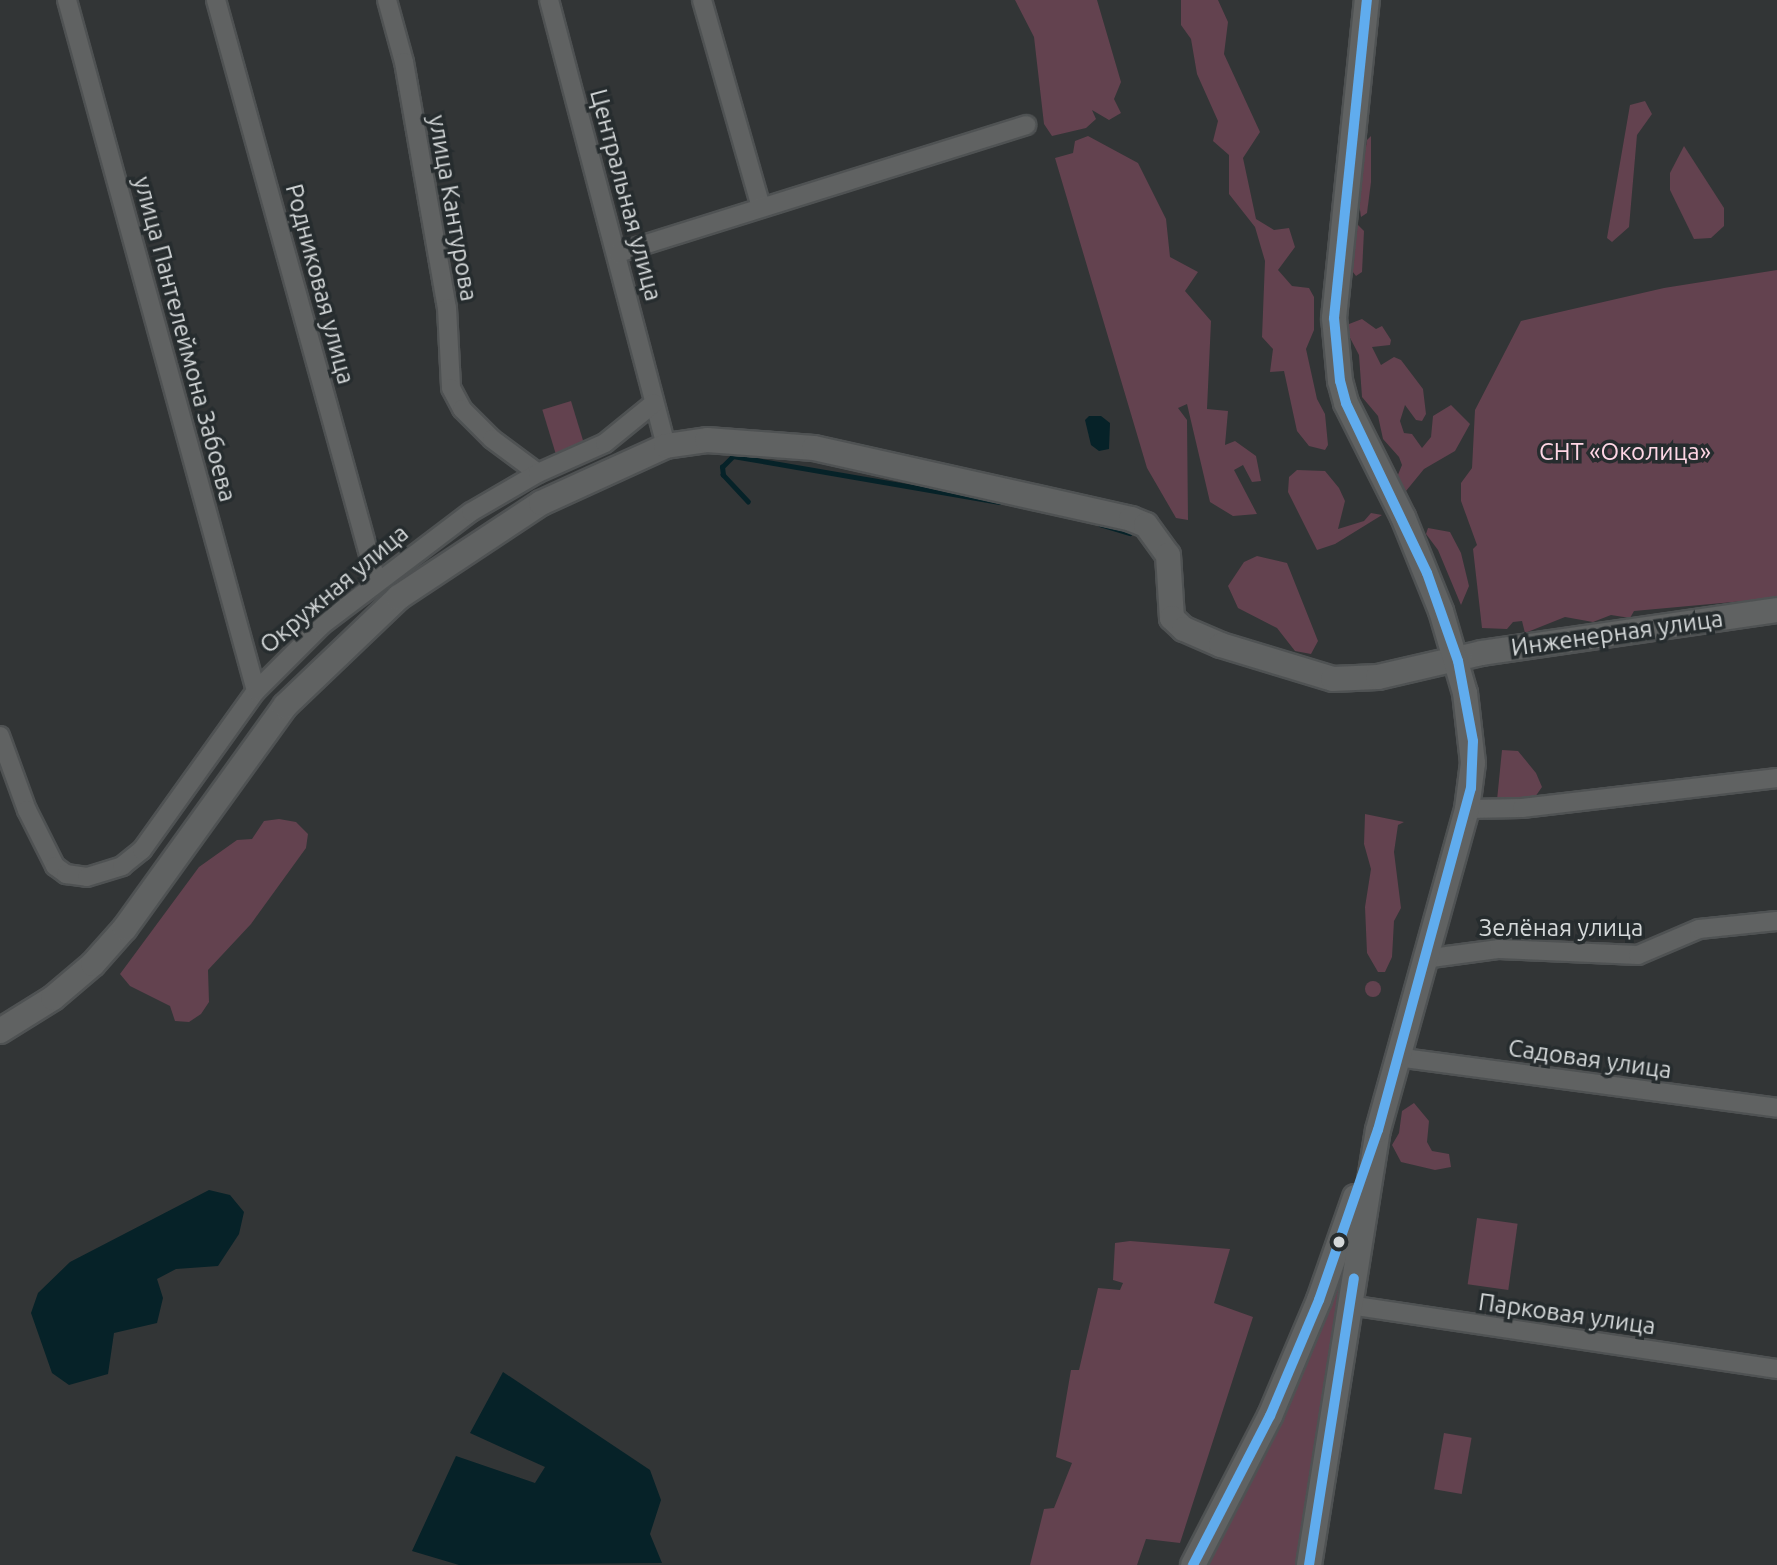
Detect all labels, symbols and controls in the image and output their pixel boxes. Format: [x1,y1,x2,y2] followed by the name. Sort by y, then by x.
[584,86,668,304] street label: Центральная улица
[422,113,484,303] street label: улица Кантурова
[128,173,242,505] street label: улица Пантелеймона Забоева
[279,181,361,387] street label: Родниковая улица
[1539,438,1711,466] park label: СНТ «Околица»
[254,519,414,659] street label: Окружная улица
[1509,604,1725,662] street label: Инженерная улица
[1479,914,1643,942] street label: Зелёная улица
[1506,1033,1674,1085] street label: Садовая улица
[1332,1235,1346,1249] unlabelled marker
[1477,1287,1657,1341] street label: Парковая улица

